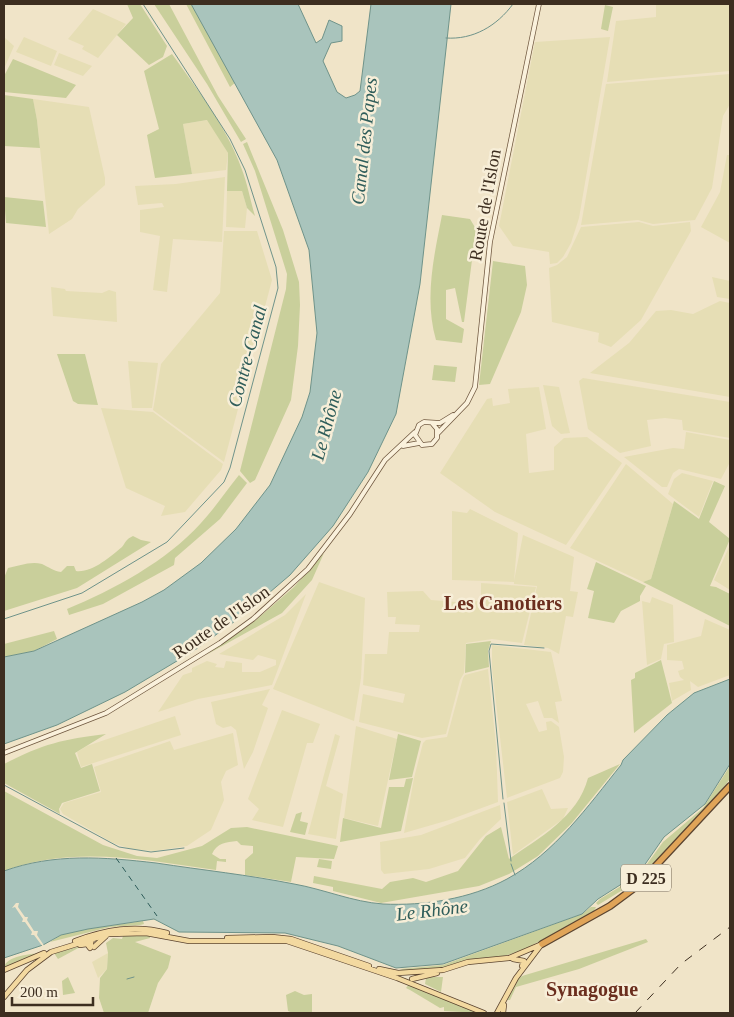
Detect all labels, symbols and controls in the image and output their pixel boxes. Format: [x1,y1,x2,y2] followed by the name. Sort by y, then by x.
[347,76,381,206] water label: Canal des Papes
[465,148,505,262] street label: Route de l'Islon
[223,303,271,409] water label: Contre-Canal
[306,387,345,464] water label: Le Rhône
[169,581,273,663] street label: Route de l'Islon
[444,592,562,614] district label: Les Canotiers
[621,864,671,891] road number: D 225
[394,895,469,925] water label: Le Rhône
[12,974,94,1006] scale bar
[546,978,638,1001] district label: Synagogue
[20,984,58,1000] text: 200 m

